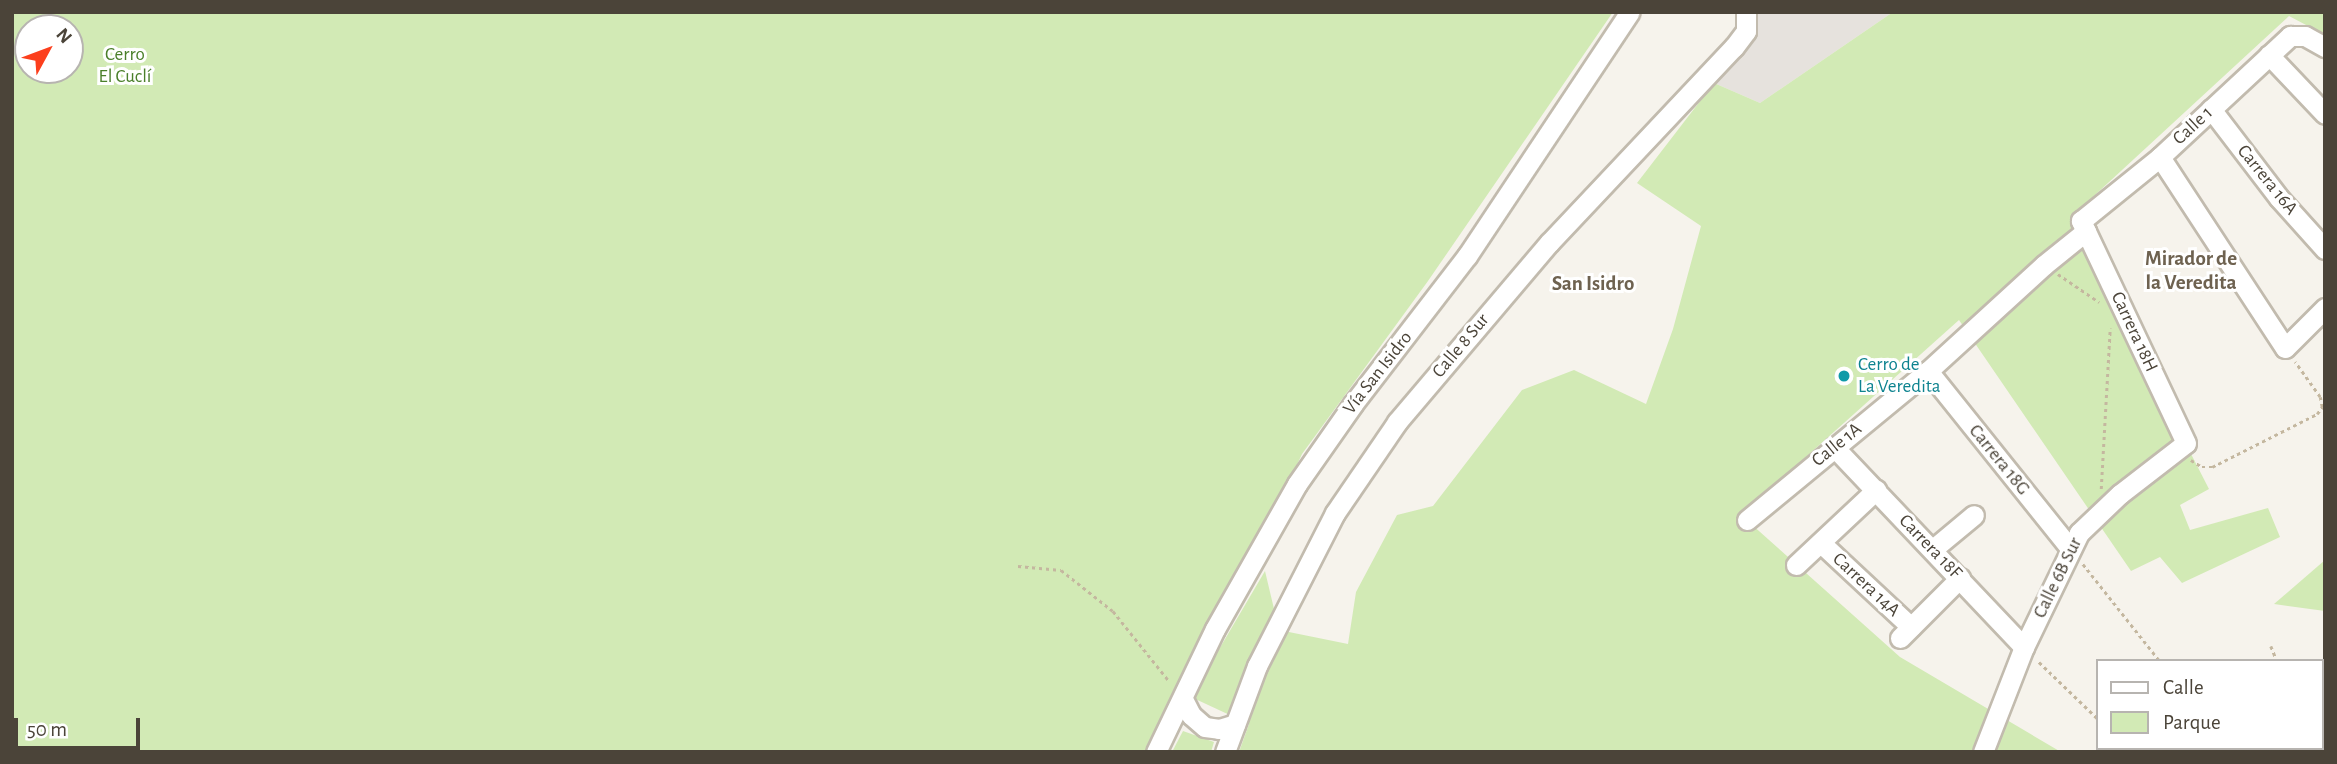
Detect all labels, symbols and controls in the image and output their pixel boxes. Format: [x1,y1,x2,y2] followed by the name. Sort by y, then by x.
[14,14,84,84] north arrow
[52,25,75,47] text: N
[99,44,151,88] park label: Cerro El Cuclí
[2168,102,2218,150] street label: Calle 1
[2232,140,2302,220] street label: Carrera 16A
[2145,246,2237,296] district label: Mirador de la Veredita
[1552,271,1634,297] district label: San Isidro
[2106,288,2162,376] street label: Carrera 18H
[1428,309,1494,383] street label: Calle 8 Sur
[1339,327,1417,419] street label: Vía San Isidro
[1858,354,1941,398] place label: Cerro de La Veredita
[1836,368,1852,384] marker: Cerro de La Veredita
[1807,418,1867,472] street label: Calle 1A
[1964,420,2034,500] street label: Carrera 18G
[1894,510,1966,584] street label: Carrera 18F
[2029,534,2087,622] street label: Calle 6B Sur
[1828,548,1904,622] street label: Carrera 14A
[2096,659,2323,750] legend
[2163,677,2204,698] text: Calle
[18,704,144,748] scale bar
[2163,712,2221,733] text: Parque
[27,719,67,740] text: 50 m

